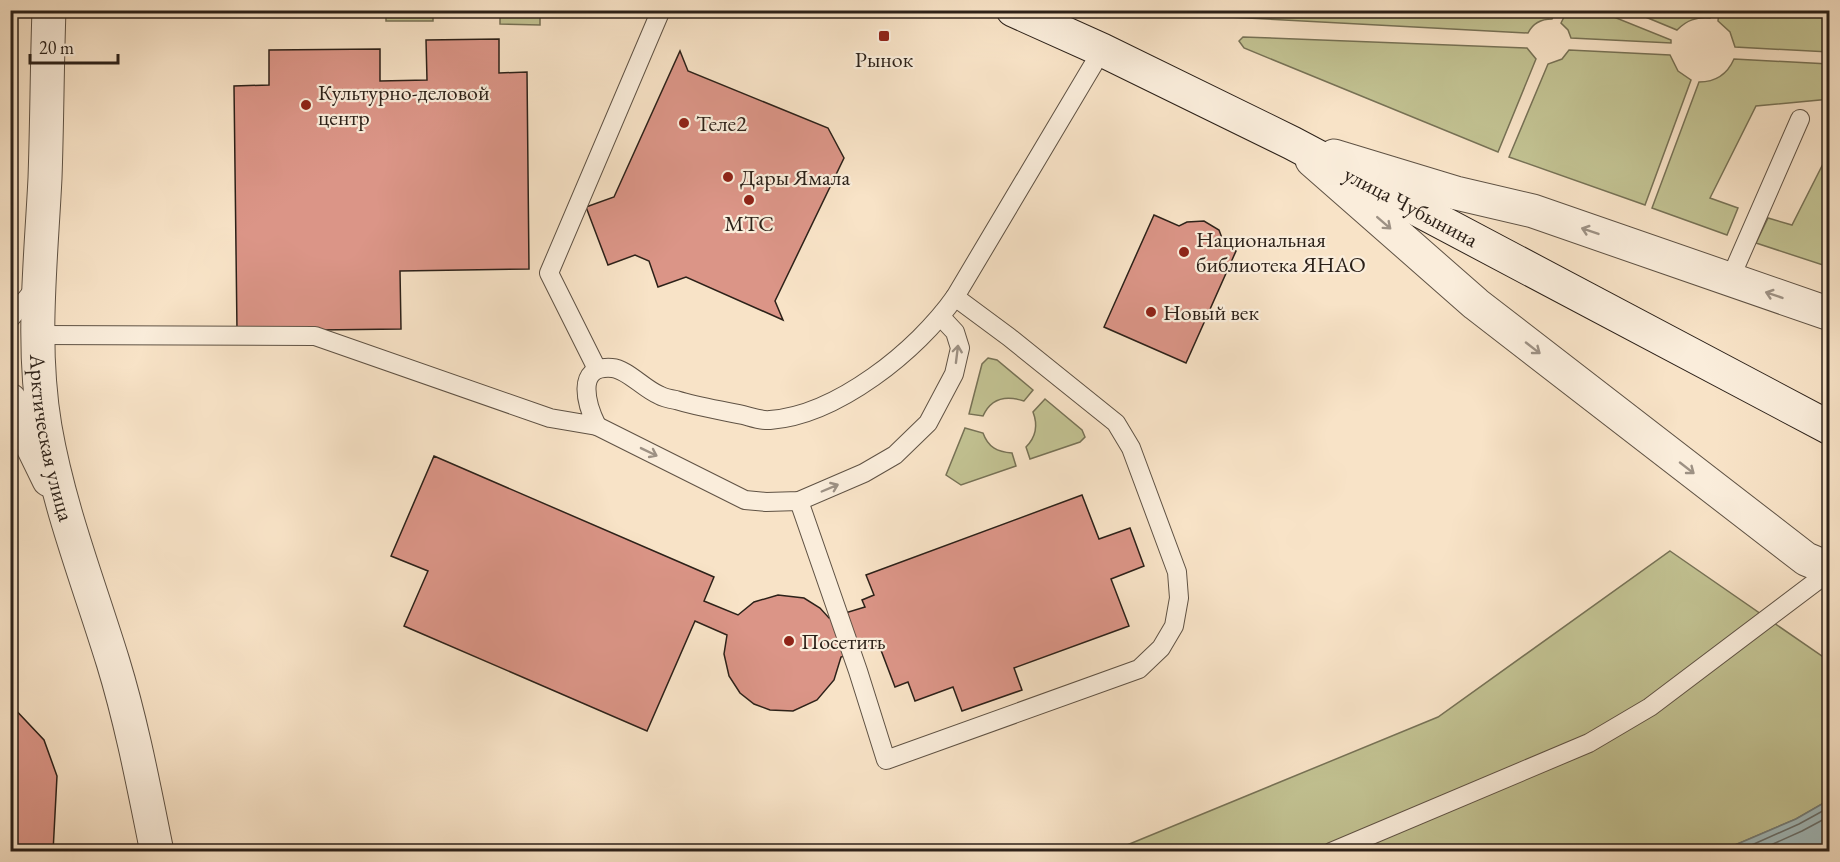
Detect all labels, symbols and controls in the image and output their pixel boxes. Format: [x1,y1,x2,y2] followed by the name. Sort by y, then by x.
[30,27,118,65] scale bar
[877,29,891,43] marker: Рынок
[39,36,74,59] text: 20 m
[855,45,914,74] place label: Рынок
[318,78,490,132] place label: Культурно-деловой центр
[299,98,313,112] marker: Культурно-деловой центр
[696,109,747,138] place label: Теле2
[677,116,691,130] marker: Теле2
[1339,159,1483,254] street label: улица Чубынина
[740,163,850,192] place label: Дары Ямала
[721,170,735,184] marker: Дары Ямала
[742,193,756,207] marker: МТС
[724,209,774,238] place label: МТС
[1376,216,1391,230] one-way arrow
[1581,224,1600,235] one-way arrow
[1196,225,1366,279] place label: Национальная библиотека ЯНАО
[1177,245,1191,259] marker: Национальная библиотека ЯНАО
[1765,288,1784,299] one-way arrow
[1163,298,1259,327] place label: Новый век
[1144,305,1158,319] marker: Новый век
[1525,342,1541,355] one-way arrow
[952,345,963,364] one-way arrow
[24,353,81,525] street label: Арктическая улица
[640,447,658,459] one-way arrow
[1679,461,1695,474] one-way arrow
[821,482,839,493] one-way arrow
[801,627,886,656] place label: Посетить
[782,634,796,648] marker: Посетить

